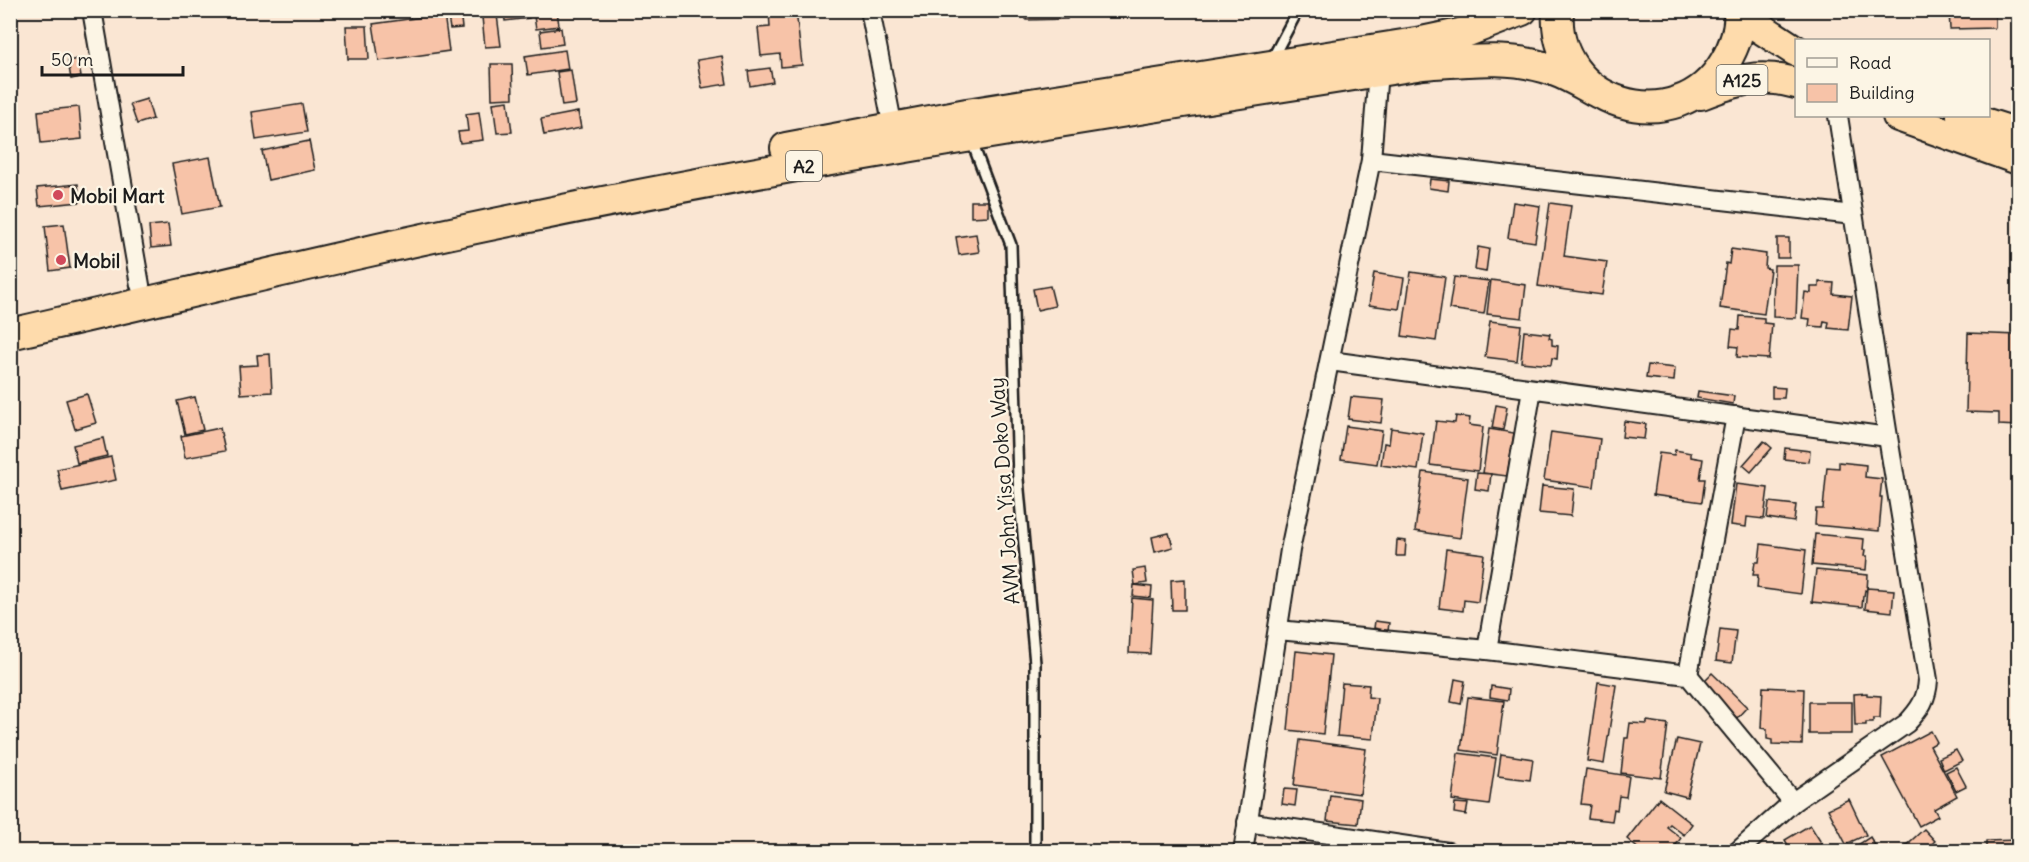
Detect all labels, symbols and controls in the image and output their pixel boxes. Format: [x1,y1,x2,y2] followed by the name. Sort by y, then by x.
[42,39,183,77] scale bar
[1795,39,1990,117] legend
[51,48,93,71] text: 50 m
[1849,51,1892,74] text: Road
[1716,65,1768,95] road number: A125
[1849,81,1914,104] text: Building
[786,151,822,181] road number: A2
[70,183,165,208] place label: Mobil Mart
[51,188,65,202] marker: Mobil Mart
[73,248,120,273] place label: Mobil
[54,253,68,267] marker: Mobil
[984,377,1024,605] street label: AVM John Yisa Doko Way

